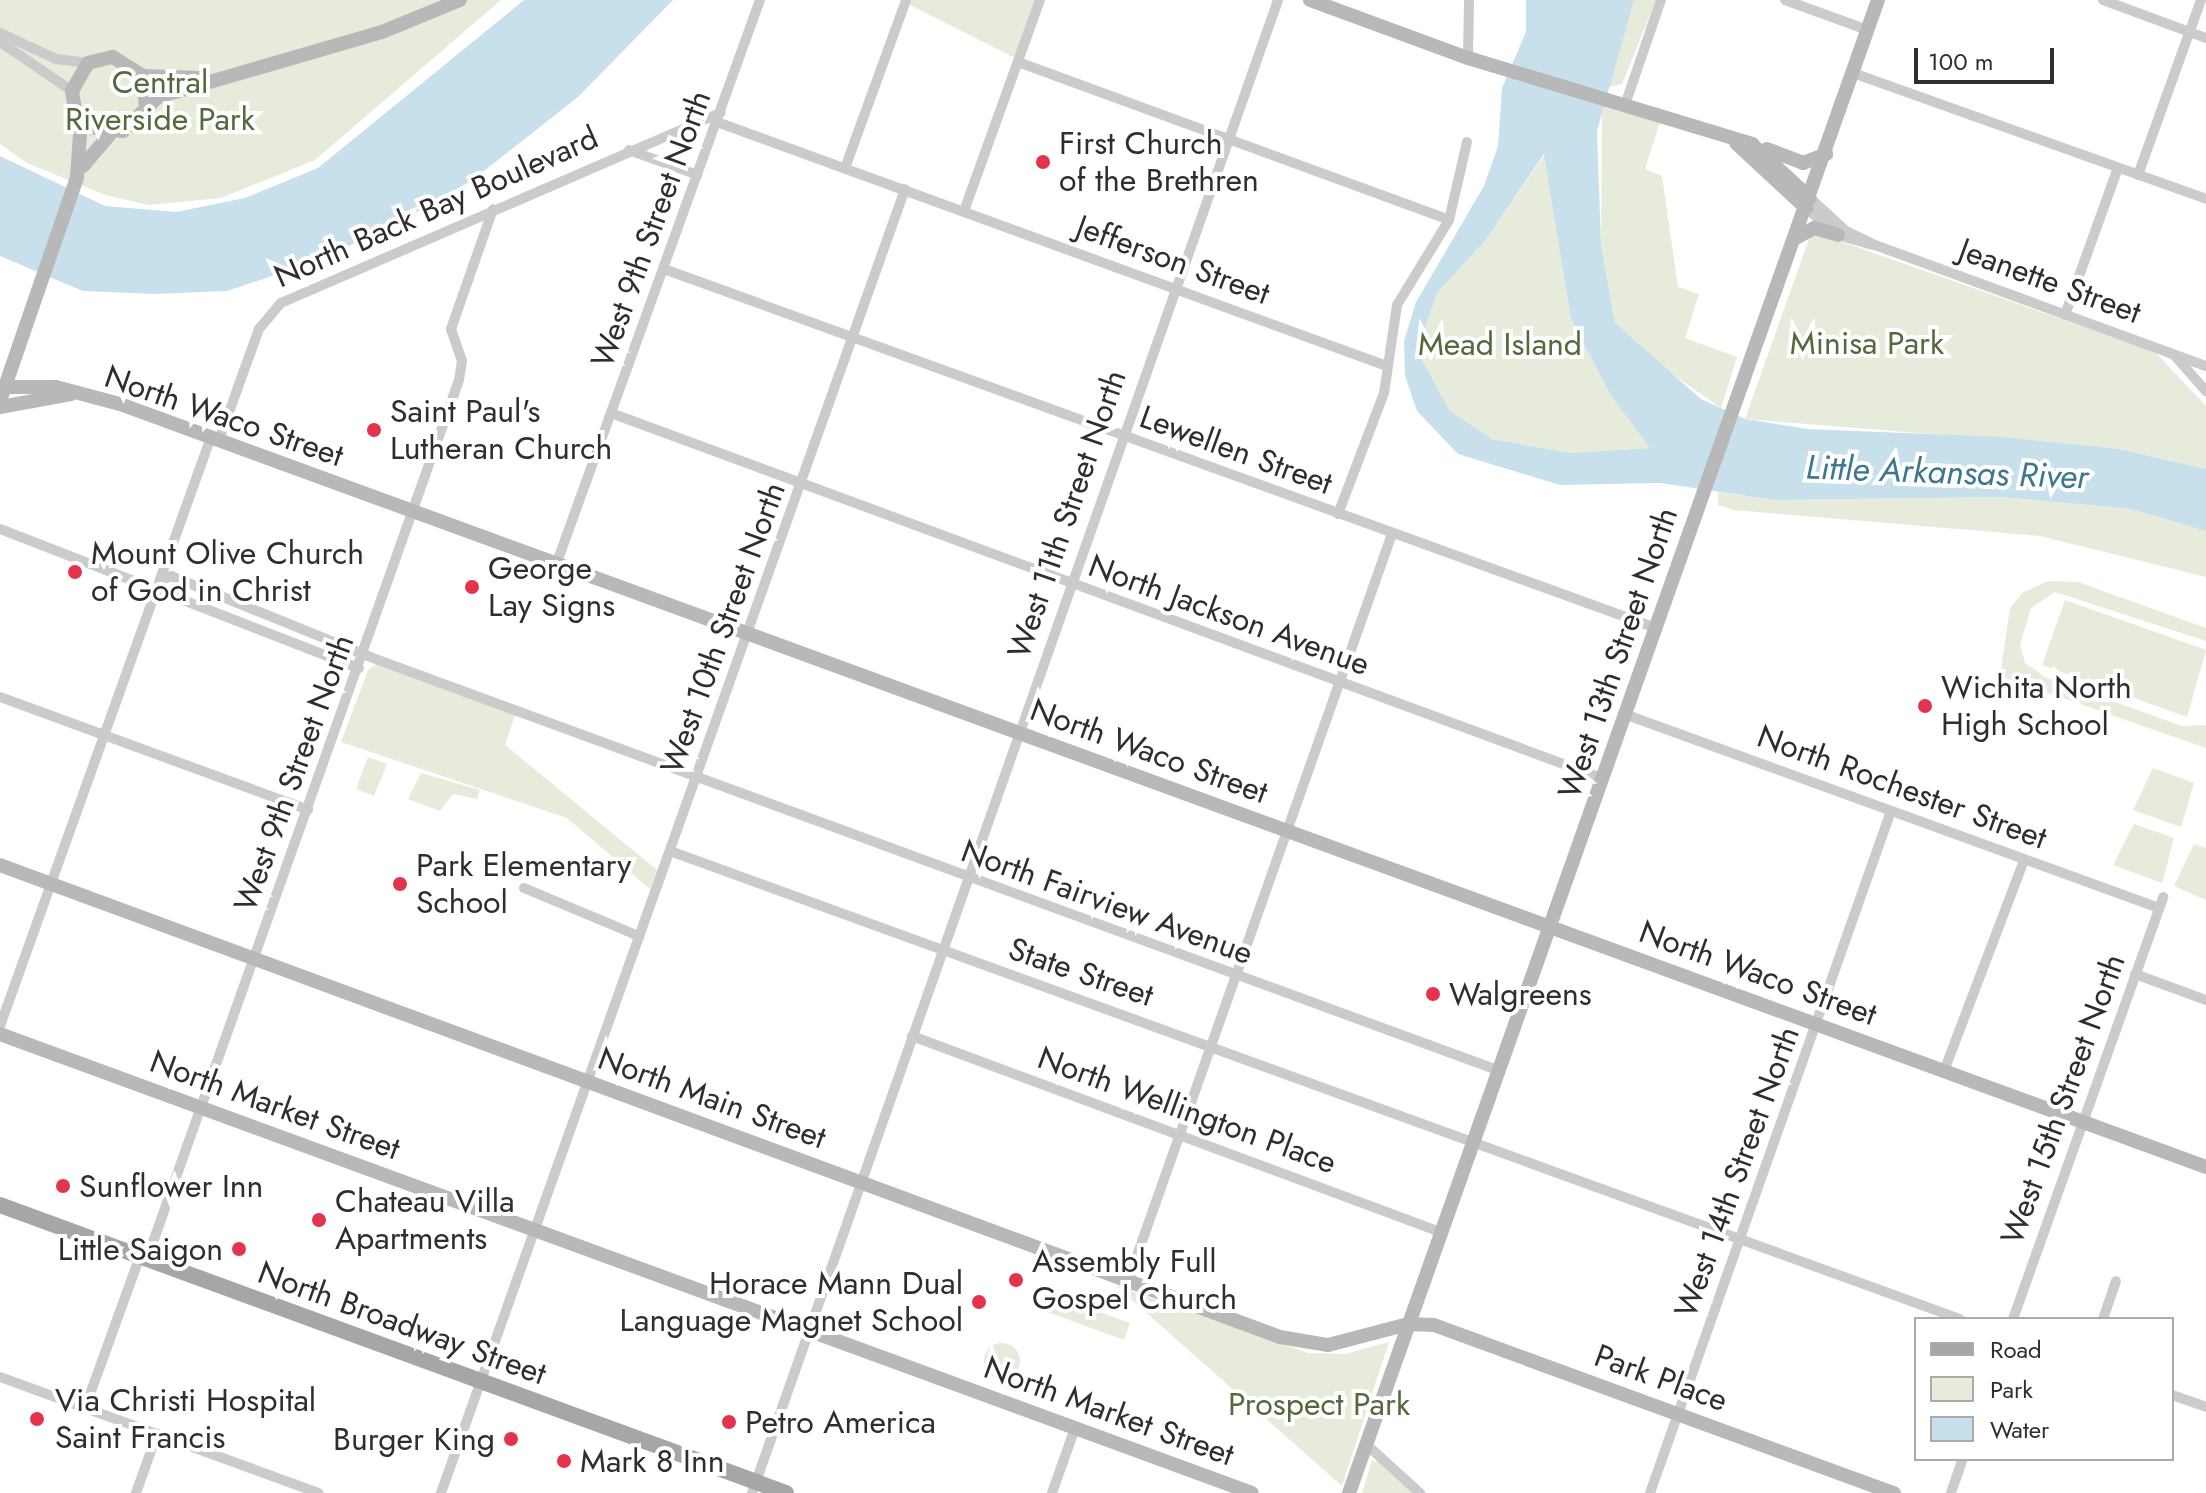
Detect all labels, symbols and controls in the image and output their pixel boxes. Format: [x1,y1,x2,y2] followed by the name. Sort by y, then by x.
[1918,32,2058,82] scale bar
[1928,44,1994,79] text: 100 m
[65,64,255,139] park label: Central Riverside Park
[583,85,719,373] street label: West 9th Street North
[268,118,604,296] street label: North Back Bay Boulevard
[1059,125,1259,200] place label: First Church of the Brethren
[1034,153,1052,171] marker: First Church of the Brethren
[1071,207,1275,313] street label: Jefferson Street
[1954,230,2146,332] street label: Jeanette Street
[1790,324,1944,362] park label: Minisa Park
[1418,325,1582,363] park label: Mead Island
[100,357,348,475] street label: North Waco Street
[1000,365,1134,663] street label: West 11th Street North
[390,393,612,468] place label: Saint Paul's Lutheran Church
[1134,397,1338,503] street label: Lewellen Street
[365,421,383,439] marker: Saint Paul's Lutheran Church
[1805,447,2089,497] water label: Little Arkansas River
[652,477,794,779] street label: West 10th Street North
[1550,502,1686,804] street label: West 13th Street North
[91,535,364,610] place label: Mount Olive Church of God in Christ
[1083,546,1375,684] street label: North Jackson Avenue
[488,550,615,625] place label: George Lay Signs
[66,563,84,581] marker: Mount Olive Church of God in Christ
[463,578,481,596] marker: George Lay Signs
[226,629,362,917] street label: West 9th Street North
[1941,669,2132,744] place label: Wichita North High School
[1025,690,1273,812] street label: North Waco Street
[1916,697,1934,715] marker: Wichita North High School
[1752,717,2052,857] street label: North Rochester Street
[956,831,1258,973] street label: North Fairview Avenue
[416,847,631,922] place label: Park Elementary School
[391,875,409,893] marker: Park Elementary School
[1634,912,1882,1034] street label: North Waco Street
[1003,929,1159,1015] street label: State Street
[1993,949,2133,1249] street label: West 15th Street North
[1449,975,1592,1013] place label: Walgreens
[1424,985,1442,1003] marker: Walgreens
[1667,1021,1807,1323] street label: West 14th Street North
[1033,1038,1341,1182] street label: North Wellington Place
[593,1039,831,1157] street label: North Main Street
[145,1042,405,1168] street label: North Market Street
[79,1167,263,1205] place label: Sunflower Inn
[54,1177,72,1195] marker: Sunflower Inn
[335,1183,515,1258] place label: Chateau Villa Apartments
[310,1211,328,1229] marker: Chateau Villa Apartments
[58,1230,223,1268] place label: Little Saigon
[230,1240,248,1258] marker: Little Saigon
[1032,1243,1237,1318] place label: Assembly Full Gospel Church
[253,1253,551,1393] street label: North Broadway Street
[620,1265,963,1340] place label: Horace Mann Dual Language Magnet School
[1007,1271,1025,1289] marker: Assembly Full Gospel Church
[970,1293,988,1311] marker: Horace Mann Dual Language Magnet School
[1914,1317,2174,1461] legend
[1990,1332,2042,1367] text: Road
[1589,1336,1733,1420] street label: Park Place
[979,1348,1239,1474] street label: North Market Street
[1990,1372,2033,1407] text: Park
[55,1382,316,1457] place label: Via Christi Hospital Saint Francis
[1228,1385,1410,1423] park label: Prospect Park
[745,1403,936,1441] place label: Petro America
[26,1408,48,1430] marker: Via Christi Hospital Saint Francis
[1990,1412,2049,1447] text: Water
[720,1413,738,1431] marker: Petro America
[333,1420,495,1458] place label: Burger King
[502,1430,520,1448] marker: Burger King
[580,1442,724,1480] place label: Mark 8 Inn
[555,1452,573,1470] marker: Mark 8 Inn

